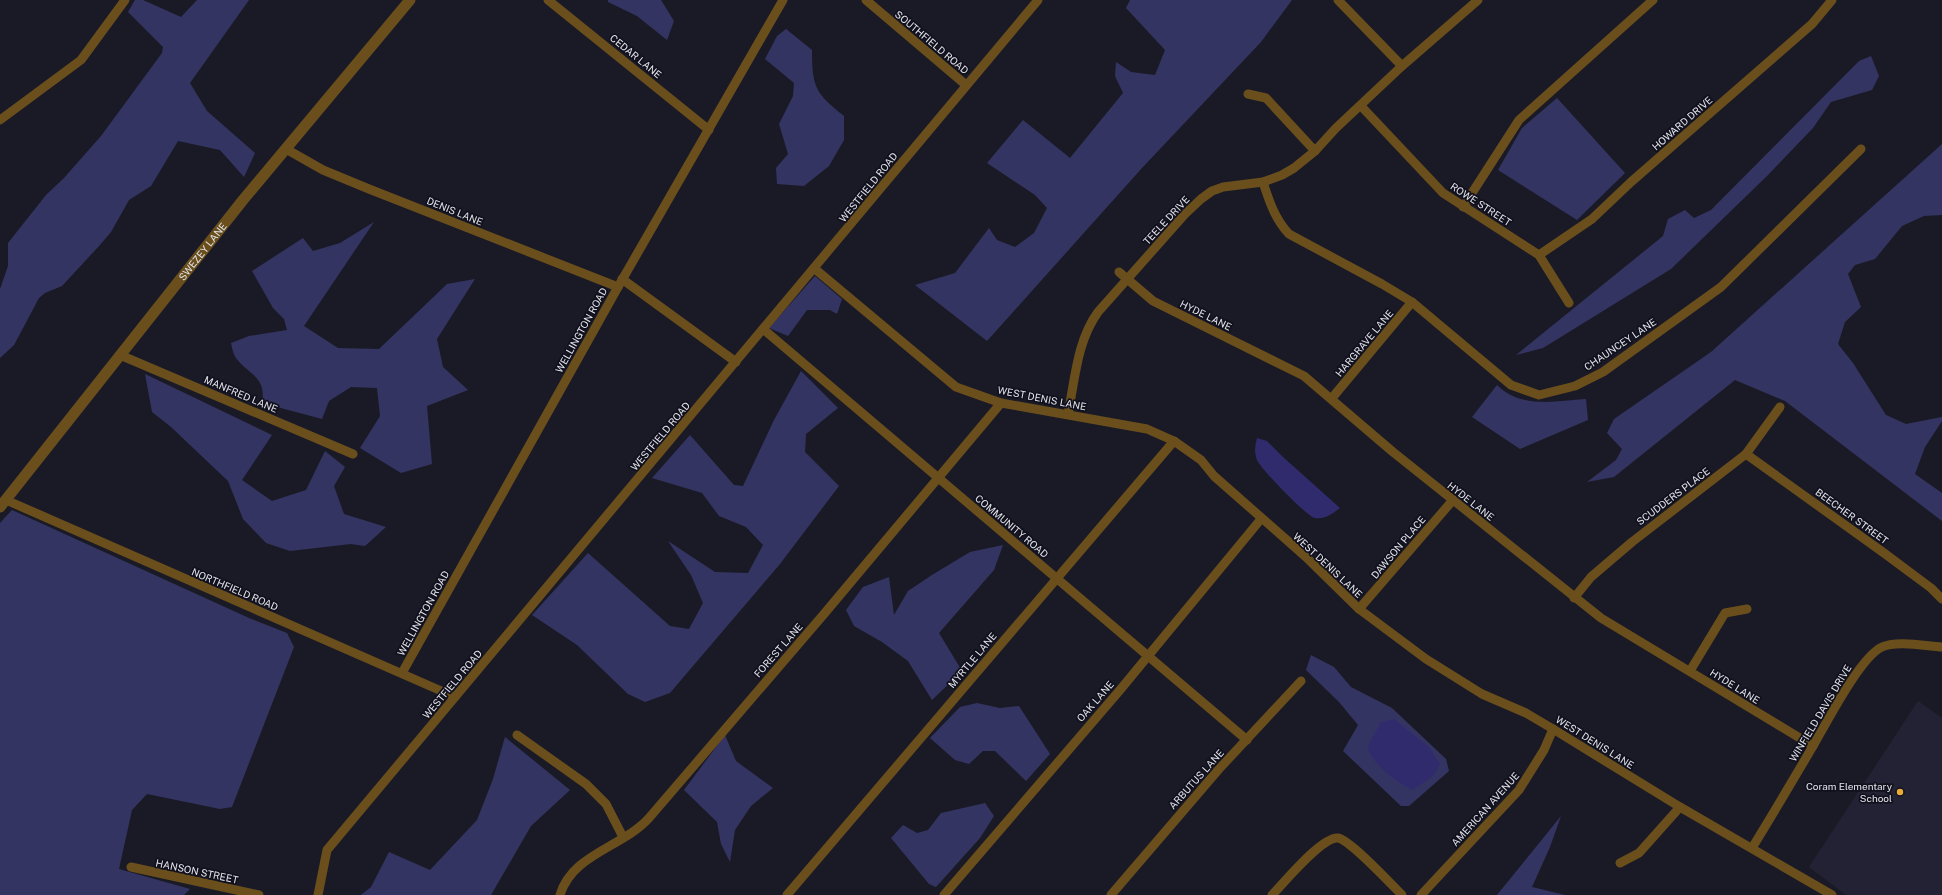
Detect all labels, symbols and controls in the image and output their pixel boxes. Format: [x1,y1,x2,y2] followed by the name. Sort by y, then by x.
[893,8,971,76] street label: SOUTHFIELD ROAD
[608,32,664,80] street label: CEDAR LANE
[1649,94,1715,152] street label: HOWARD DRIVE
[836,150,900,224] street label: WESTFIELD ROAD
[1448,180,1514,228] street label: ROWE STREET
[1140,193,1192,247] street label: TEELE DRIVE
[425,194,485,228] street label: DENIS LANE
[176,220,229,283] street label: SWEZEY LANE
[553,285,609,375] street label: WELLINGTON ROAD
[1178,297,1234,333] street label: HYDE LANE
[1333,307,1395,379] street label: HARGRAVE LANE
[1582,315,1658,373] street label: CHAUNCEY LANE
[202,373,280,415] street label: MANFRED LANE
[997,384,1087,412] street label: WEST DENIS LANE
[628,399,692,473] street label: WESTFIELD ROAD
[1634,465,1712,527] street label: SCUDDERS PLACE
[1445,479,1497,523] street label: HYDE LANE
[1813,486,1891,546] street label: BEECHER STREET
[973,492,1051,560] street label: COMMUNITY ROAD
[1368,513,1428,581] street label: DAWSON PLACE
[1291,530,1365,600] street label: WEST DENIS LANE
[190,565,280,613] street label: NORTHFIELD ROAD
[395,568,451,658] street label: WELLINGTON ROAD
[751,620,805,680] street label: FOREST LANE
[945,630,999,690] street label: MYRTLE LANE
[420,647,484,721] street label: WESTFIELD ROAD
[1786,662,1854,764] street label: WINFIELD DAVIS DRIVE
[1708,666,1762,706] street label: HYDE LANE
[1074,678,1116,724] street label: OAK LANE
[1554,713,1636,771] street label: WEST DENIS LANE
[1166,747,1226,811] street label: ARBUTUS LANE
[1449,770,1521,848] street label: AMERICAN AVENUE
[1806,780,1893,804] place label: Coram Elementary School
[1895,787,1905,797] marker: Coram Elementary School
[155,856,239,886] street label: HANSON STREET

